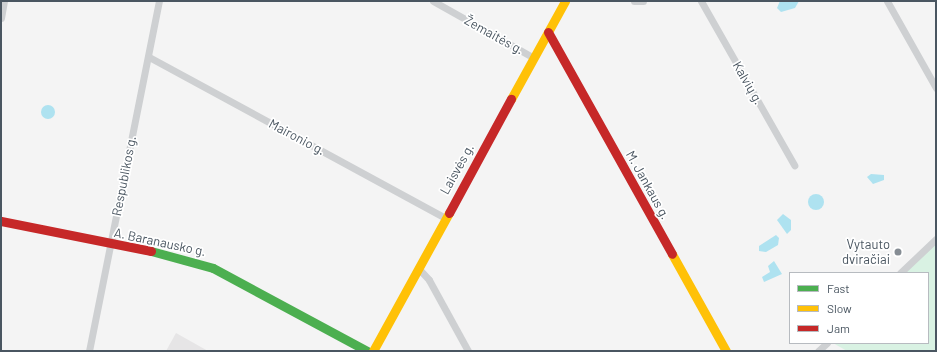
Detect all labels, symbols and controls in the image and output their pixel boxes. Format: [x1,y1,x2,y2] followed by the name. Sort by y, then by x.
[462,12,526,58] street label: Žemaitės g.
[729,59,767,107] street label: Kalvių g.
[266,116,328,158] street label: Maironio g.
[109,135,139,217] street label: Respublikos g.
[437,141,477,197] street label: Laisvės g.
[623,148,673,222] street label: M. Jankaus g.
[113,225,207,259] street label: A. Baranausko g.
[842,237,890,268] place label: Vytauto dviračiai
[893,247,903,257] marker: Vytauto dviračiai
[789,272,929,344] legend
[827,281,850,295] text: Fast
[827,301,852,315] text: Slow
[827,321,850,335] text: Jam

